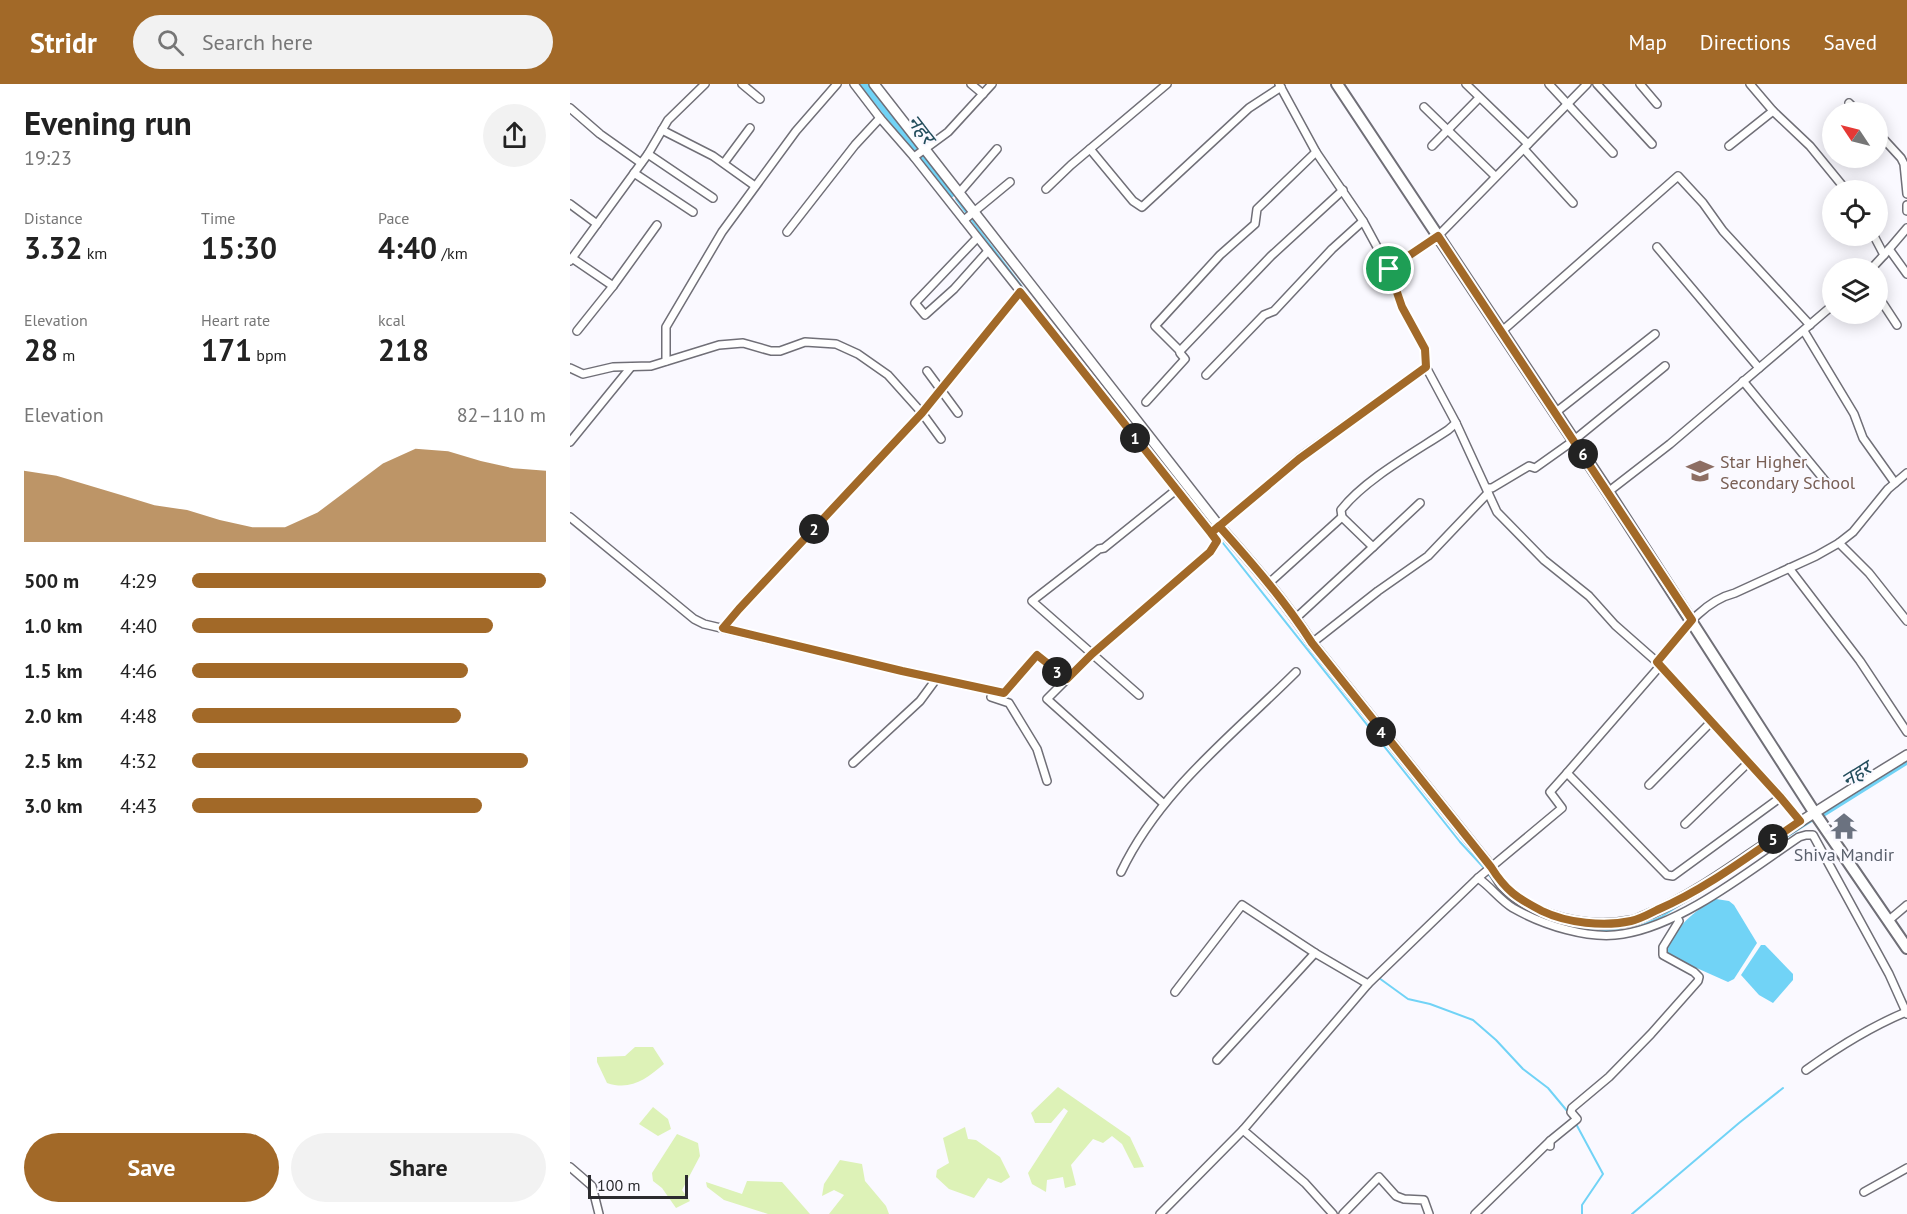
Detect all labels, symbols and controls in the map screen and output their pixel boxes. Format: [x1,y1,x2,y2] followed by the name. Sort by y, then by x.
[133,15,553,69] search box
[30,24,97,61] text: Stridr
[154,26,187,59] icon: search
[202,28,313,56] text: Search here
[1628,29,1667,56] text: Map
[1700,29,1791,56] text: Directions
[1824,29,1877,56] text: Saved
[24,101,192,144] text: Evening run
[1822,102,1888,168] north arrow
[1822,102,1888,324] map controls
[483,104,546,167] button: share
[902,109,943,152] water label: नहर
[24,145,72,171] text: 19:23
[1822,180,1888,246] button: locate
[24,208,83,228] text: Distance
[201,208,235,228] text: Time
[378,208,409,228] text: Pace
[24,228,82,267] text: 3.32
[201,228,277,267] text: 15:30
[378,228,437,267] text: 4:40
[82,243,107,263] text: km
[437,243,468,263] text: /km
[1363,243,1414,294] pin
[1372,252,1405,285] icon: arrive
[1822,258,1888,324] button: layers
[24,310,88,330] text: Elevation
[201,310,270,330] text: Heart rate
[378,310,405,330] text: kcal
[24,330,58,369] text: 28
[201,330,252,369] text: 171
[378,330,429,369] text: 218
[58,345,75,365] text: m
[252,345,287,365] text: bpm
[24,402,104,428] text: Elevation
[457,402,546,428] text: 82–110 m
[1120,423,1150,453] pin: 1
[1130,428,1140,448] text: 1
[1568,439,1598,469] pin: 6
[1578,444,1588,464] text: 6
[1720,450,1856,494] place label: Star Higher Secondary School
[1685,456,1715,486] school or university icon: Star Higher Secondary School
[799,514,829,544] pin: 2
[809,519,819,539] text: 2
[24,568,79,594] text: 500 m
[120,568,157,594] text: 4:29
[24,613,83,639] text: 1.0 km
[120,613,157,639] text: 4:40
[1042,657,1072,687] pin: 3
[24,658,83,684] text: 1.5 km
[120,658,157,684] text: 4:46
[1052,662,1062,682] text: 3
[24,703,83,729] text: 2.0 km
[120,703,157,729] text: 4:48
[1366,717,1396,747] pin: 4
[1376,722,1386,742] text: 4
[24,748,83,774] text: 2.5 km
[120,748,157,774] text: 4:32
[1836,753,1879,793] water label: नहर
[24,793,83,819] text: 3.0 km
[120,793,157,819] text: 4:43
[1829,811,1859,841] temple icon: Shiva Mandir
[1758,824,1788,854] pin: 5
[1768,829,1778,849] text: 5
[1794,843,1894,866] place label: Shiva Mandir
[24,1133,279,1202] button: Save
[291,1133,546,1202] button: Share
[588,1172,688,1200] scale bar
[597,1175,640,1195] text: 100 m

